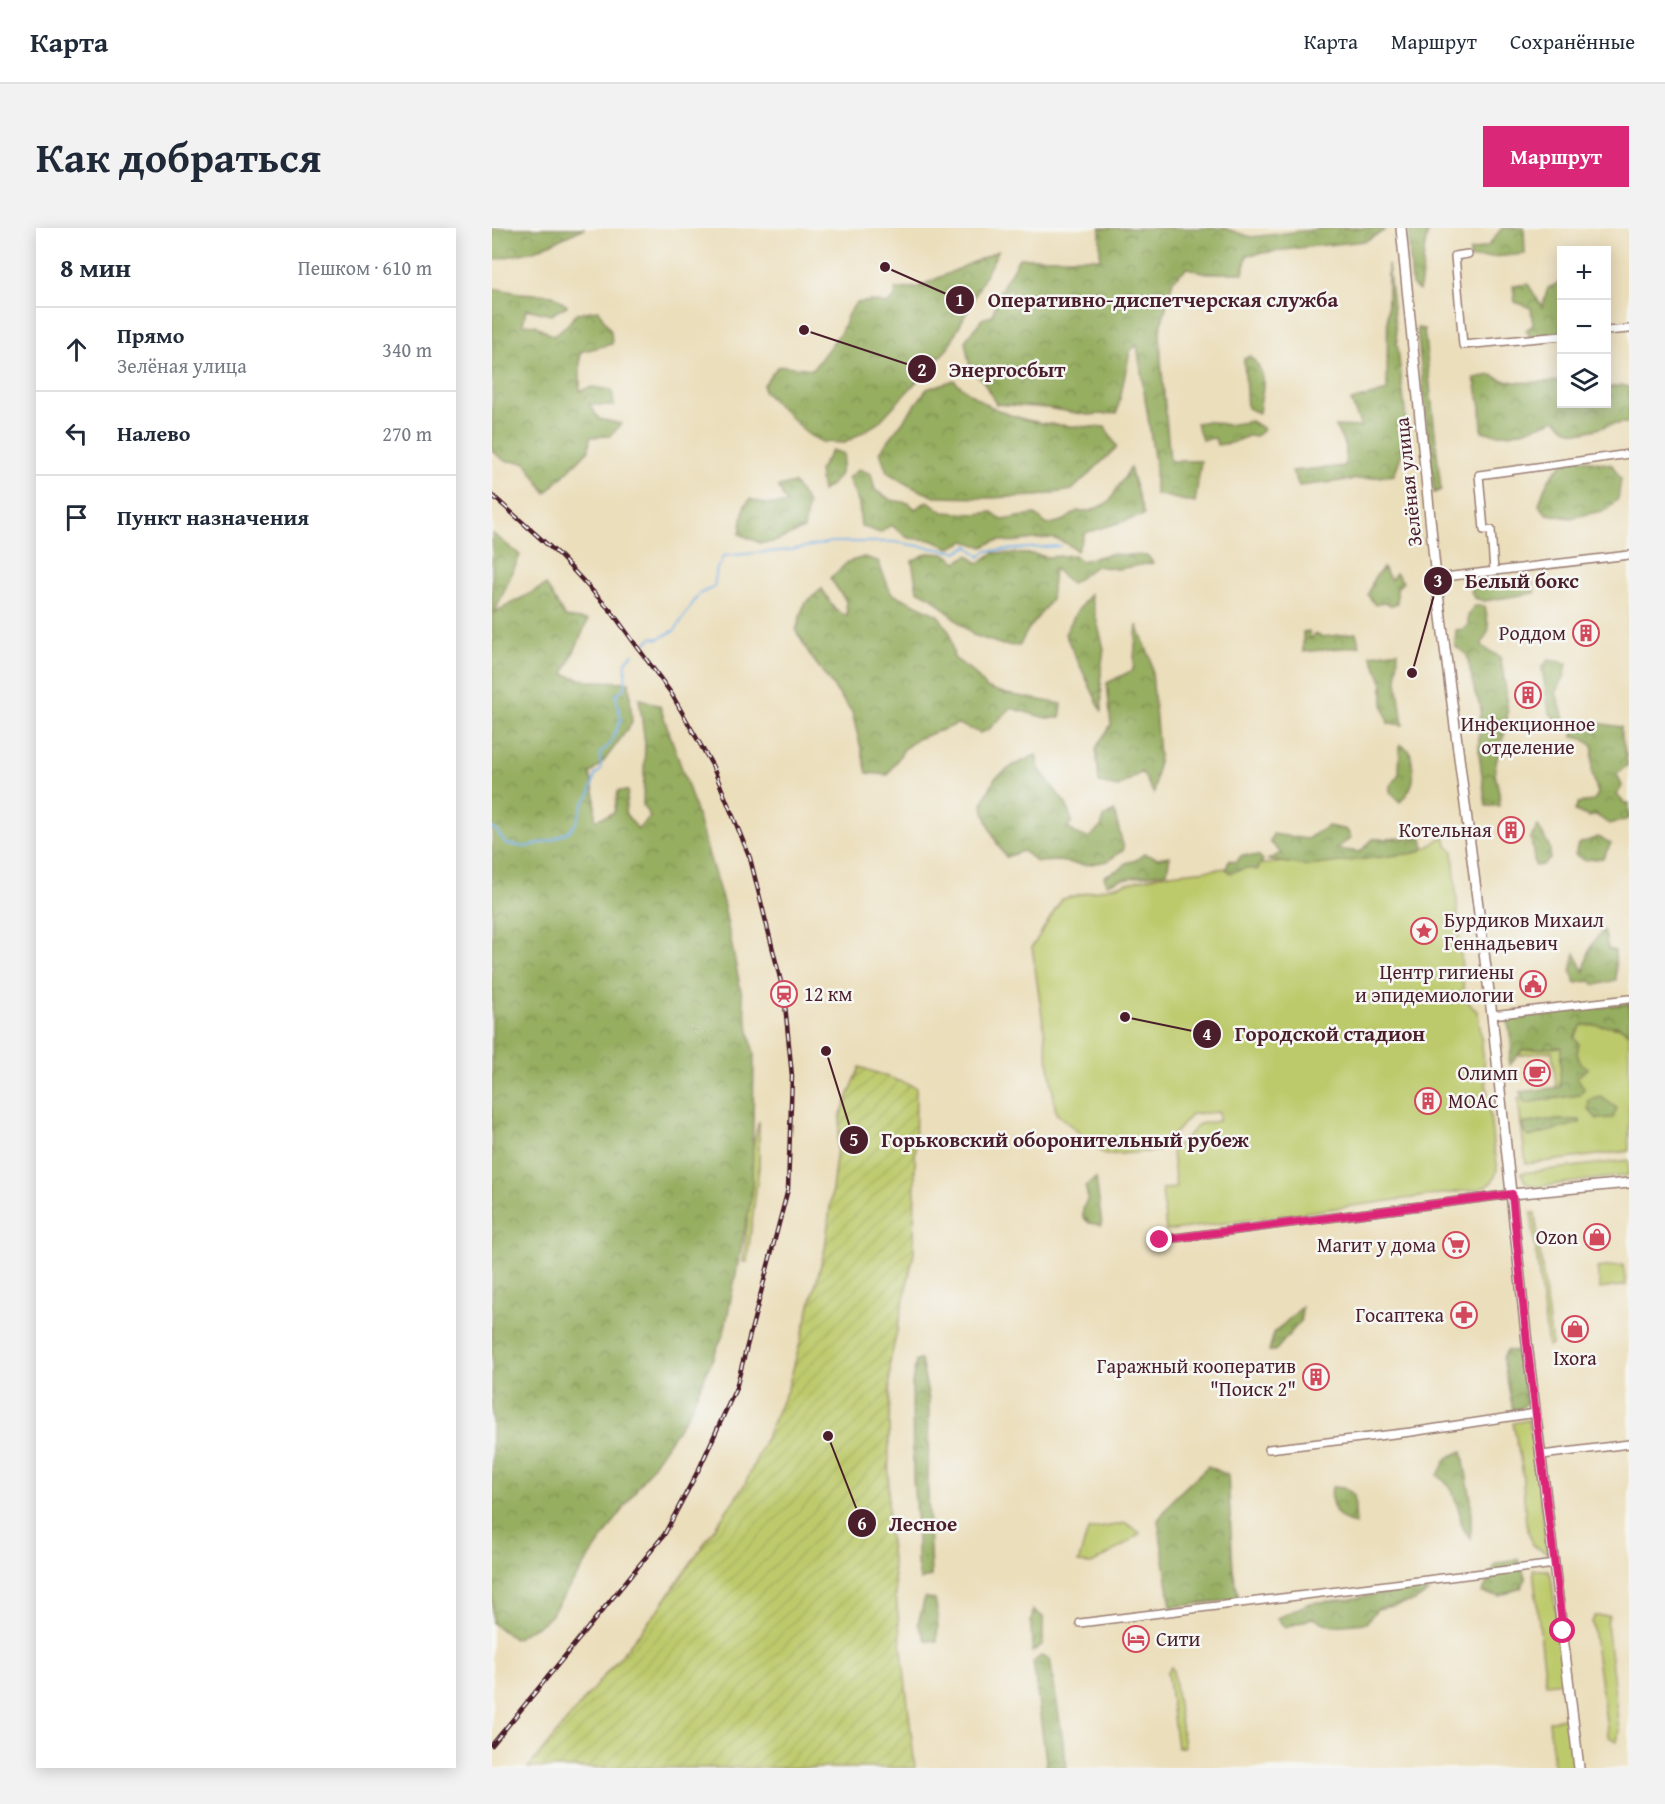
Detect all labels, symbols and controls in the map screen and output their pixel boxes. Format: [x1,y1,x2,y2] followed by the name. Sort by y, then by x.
[30,21,108,62] text: Карта
[1304,26,1358,57] text: Карта
[1391,26,1477,57] text: Маршрут
[1510,26,1635,57] text: Сохранённые
[36,126,321,187] text: Как добраться
[1483,126,1629,187] button: Маршрут
[1557,246,1611,408] map controls
[1557,246,1611,300] button: +
[60,248,131,287] text: 8 мин
[298,253,432,282] text: Пешком · 610 m
[945,280,1350,319] callout: Оперативно-диспетчерская служба
[988,284,1338,315] text: Оперативно-диспетчерская служба
[955,286,965,313] text: 1
[1557,300,1611,354] button: −
[117,319,184,351] text: Прямо
[60,333,93,366] icon: ahead
[382,335,432,364] text: 340 m
[907,350,1078,389] callout: Энергосбыт
[117,351,247,380] text: Зелёная улица
[948,354,1066,385] text: Энергосбыт
[1557,354,1611,408] button: layers
[917,356,927,383] text: 2
[1386,416,1429,548] street label: Зелёная улица
[60,417,93,450] icon: left
[117,417,190,449] text: Налево
[382,419,432,448] text: 270 m
[60,501,93,534] icon: arrive
[117,501,309,533] text: Пункт назначения
[1423,561,1591,600] callout: Белый бокс
[1465,565,1579,596] text: Белый бокс
[1433,567,1443,594] text: 3
[1499,618,1566,647] place label: Роддом
[1571,618,1601,648] building icon: Роддом
[1513,680,1543,710] building icon: Инфекционное отделение
[1461,709,1595,761] place label: Инфекционное отделение
[1399,815,1492,844] place label: Котельная
[1496,815,1526,845] building icon: Котельная
[1444,905,1604,957] place label: Бурдиков Михаил Геннадьевич
[1409,916,1439,946] place icon: Бурдиков Михаил Геннадьевич
[1355,957,1514,1009] place label: Центр гигиены и эпидемиологии
[1518,969,1548,999] public building icon: Центр гигиены и эпидемиологии
[769,979,799,1009] station icon: 12 км
[804,979,852,1008] place label: 12 км
[1192,1014,1437,1053] callout: Городской стадион
[1235,1018,1425,1049] text: Городской стадион
[1202,1020,1212,1047] text: 4
[1457,1058,1518,1087] place label: Олимп
[1522,1058,1552,1088] cafe icon: Олимп
[1413,1086,1443,1116] building icon: МОАС
[1448,1086,1499,1115] place label: МОАС
[839,1120,1260,1159] callout: Горьковский оборонительный рубеж
[881,1124,1249,1155] text: Горьковский оборонительный рубеж
[849,1126,859,1153] text: 5
[1536,1222,1578,1251] place label: Ozon
[1582,1222,1612,1252] shop icon: Ozon
[1146,1226,1172,1252] route end
[1317,1230,1436,1259] place label: Магит у дома
[1441,1230,1471,1260] supermarket icon: Магит у дома
[1355,1300,1444,1329] place label: Госаптека
[1449,1300,1479,1330] pharmacy icon: Госаптека
[1560,1314,1590,1344] shop icon: Ixora
[1553,1343,1597,1372] place label: Ixora
[1097,1351,1296,1403] place label: Гаражный кооператив "Поиск 2"
[1301,1362,1331,1392] building icon: Гаражный кооператив "Поиск 2"
[847,1504,969,1543] callout: Лесное
[889,1508,957,1539] text: Лесное
[857,1510,867,1537] text: 6
[1549,1617,1575,1643] route start
[1121,1624,1151,1654] hotel icon: Сити
[1156,1624,1200,1653] place label: Сити

